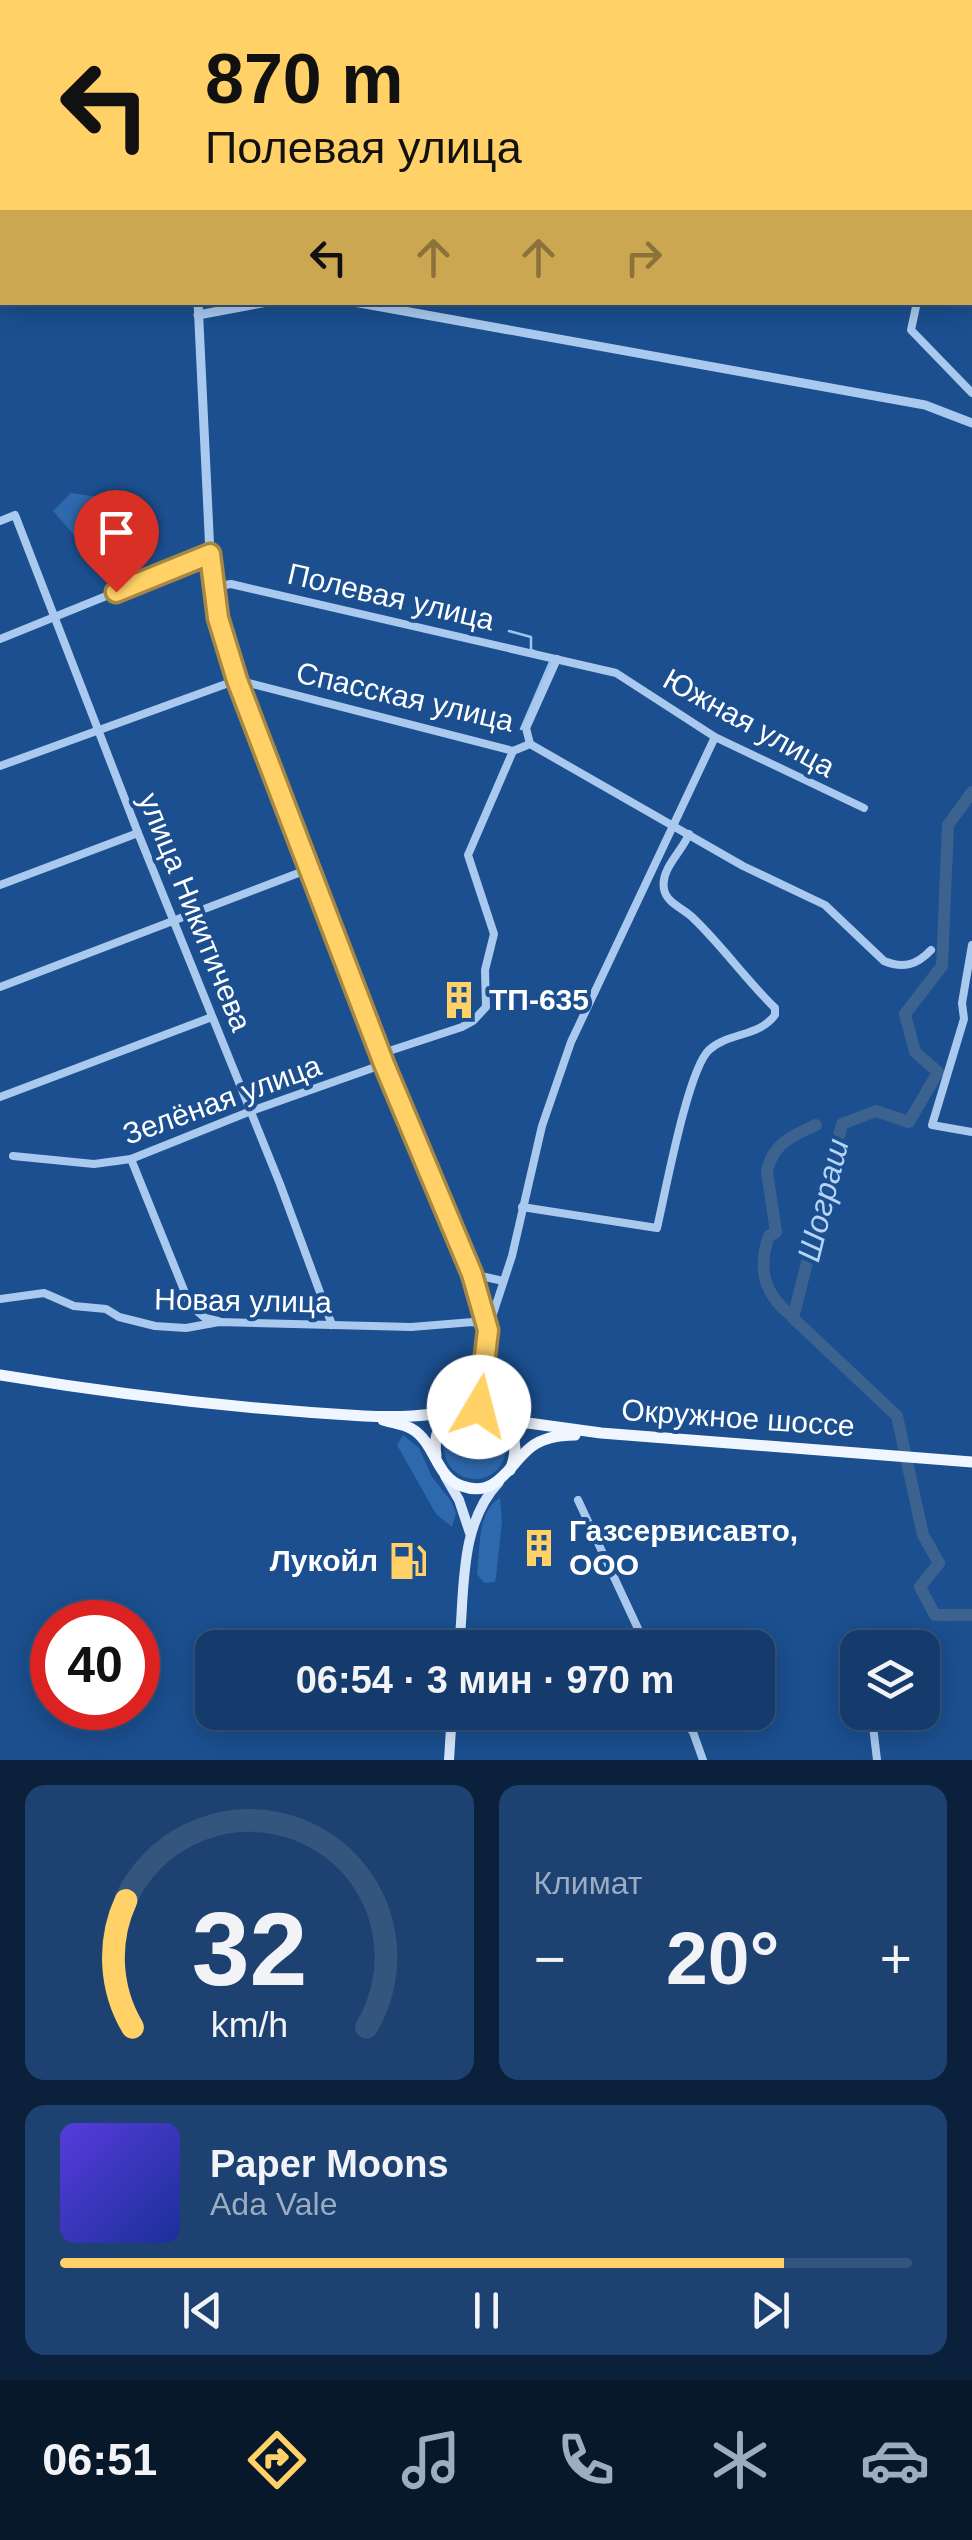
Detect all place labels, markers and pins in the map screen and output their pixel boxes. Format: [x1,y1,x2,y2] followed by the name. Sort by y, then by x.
[74,490,159,593] pin
[438,979,480,1021] building icon: ТП-635
[489,983,589,1016] place label: ТП-635
[569,1514,798,1581] place label: Газсервисавто, ООО
[518,1527,560,1569] building icon: Газсервисавто, ООО
[387,1540,429,1582] fuel station icon: Лукойл
[270,1544,378,1577] place label: Лукойл

